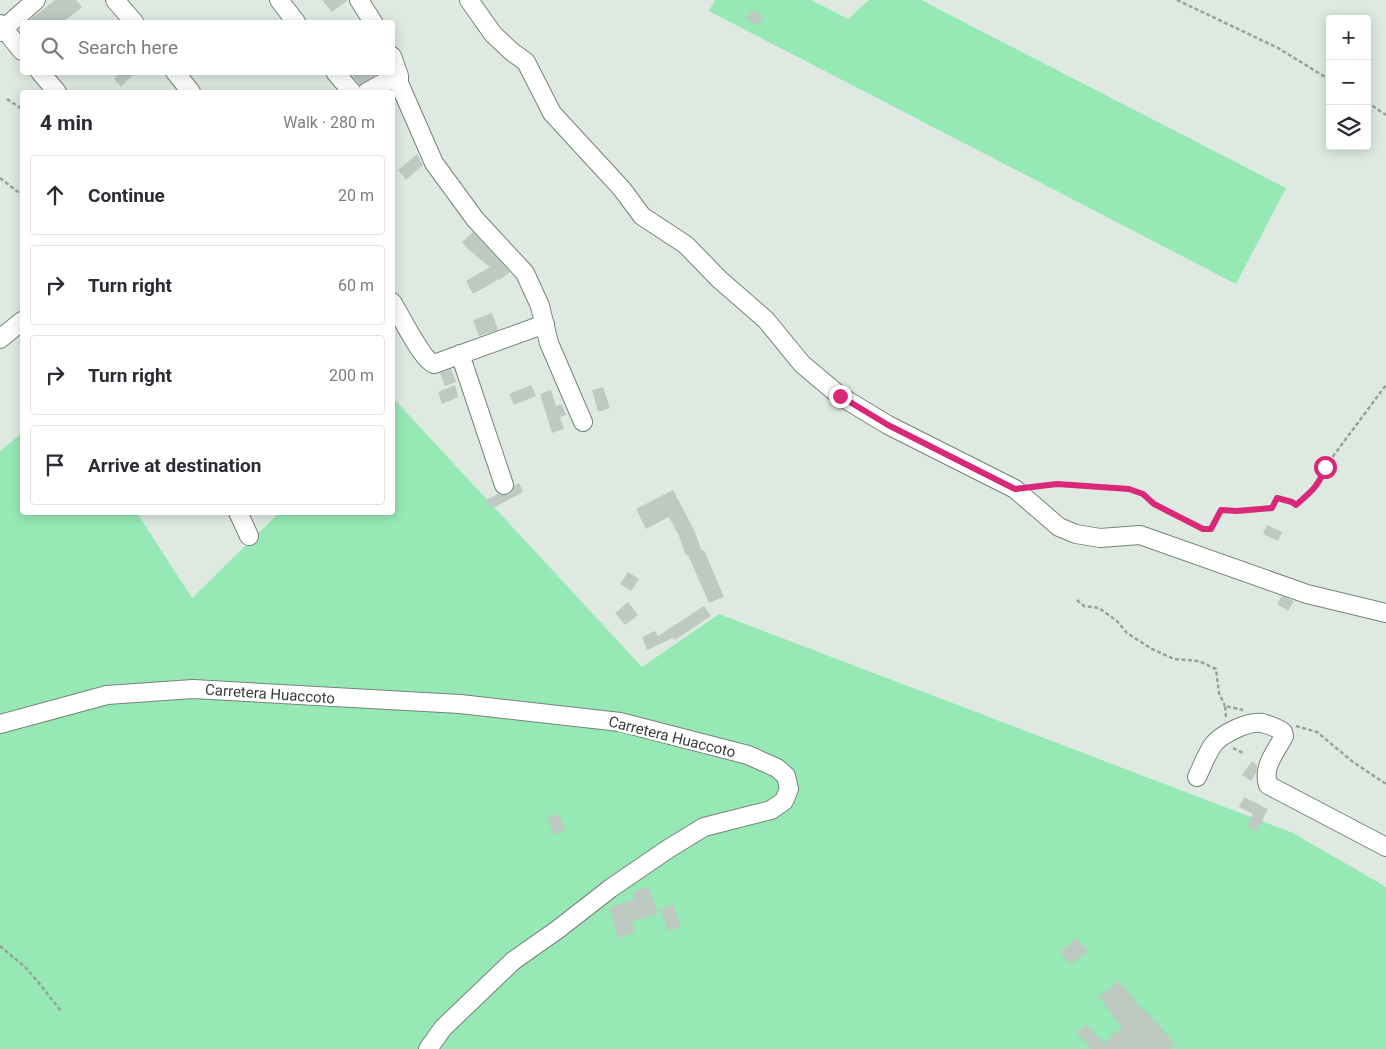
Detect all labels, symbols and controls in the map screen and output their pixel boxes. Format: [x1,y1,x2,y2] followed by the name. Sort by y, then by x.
[1326,15,1371,150] map controls
[1326,15,1371,60] button: +
[20,20,395,75] search box
[38,34,66,62] icon: search
[78,36,178,59] text: Search here
[1326,60,1371,105] button: −
[1326,105,1371,150] button: layers
[40,111,93,135] text: 4 min
[283,113,375,132] text: Walk · 280 m
[41,181,69,209] icon: ahead
[88,184,165,207] text: Continue
[338,186,374,205] text: 20 m
[41,271,69,299] icon: right
[88,274,172,297] text: Turn right
[338,276,374,295] text: 60 m
[41,361,69,389] icon: right
[88,364,172,387] text: Turn right
[329,366,374,385] text: 200 m
[829,385,852,408] route end
[41,451,69,479] icon: arrive
[88,454,261,477] text: Arrive at destination
[1314,456,1337,479] route start
[204,680,336,708] street label: Carretera Huaccoto
[607,713,737,761] street label: Carretera Huaccoto

